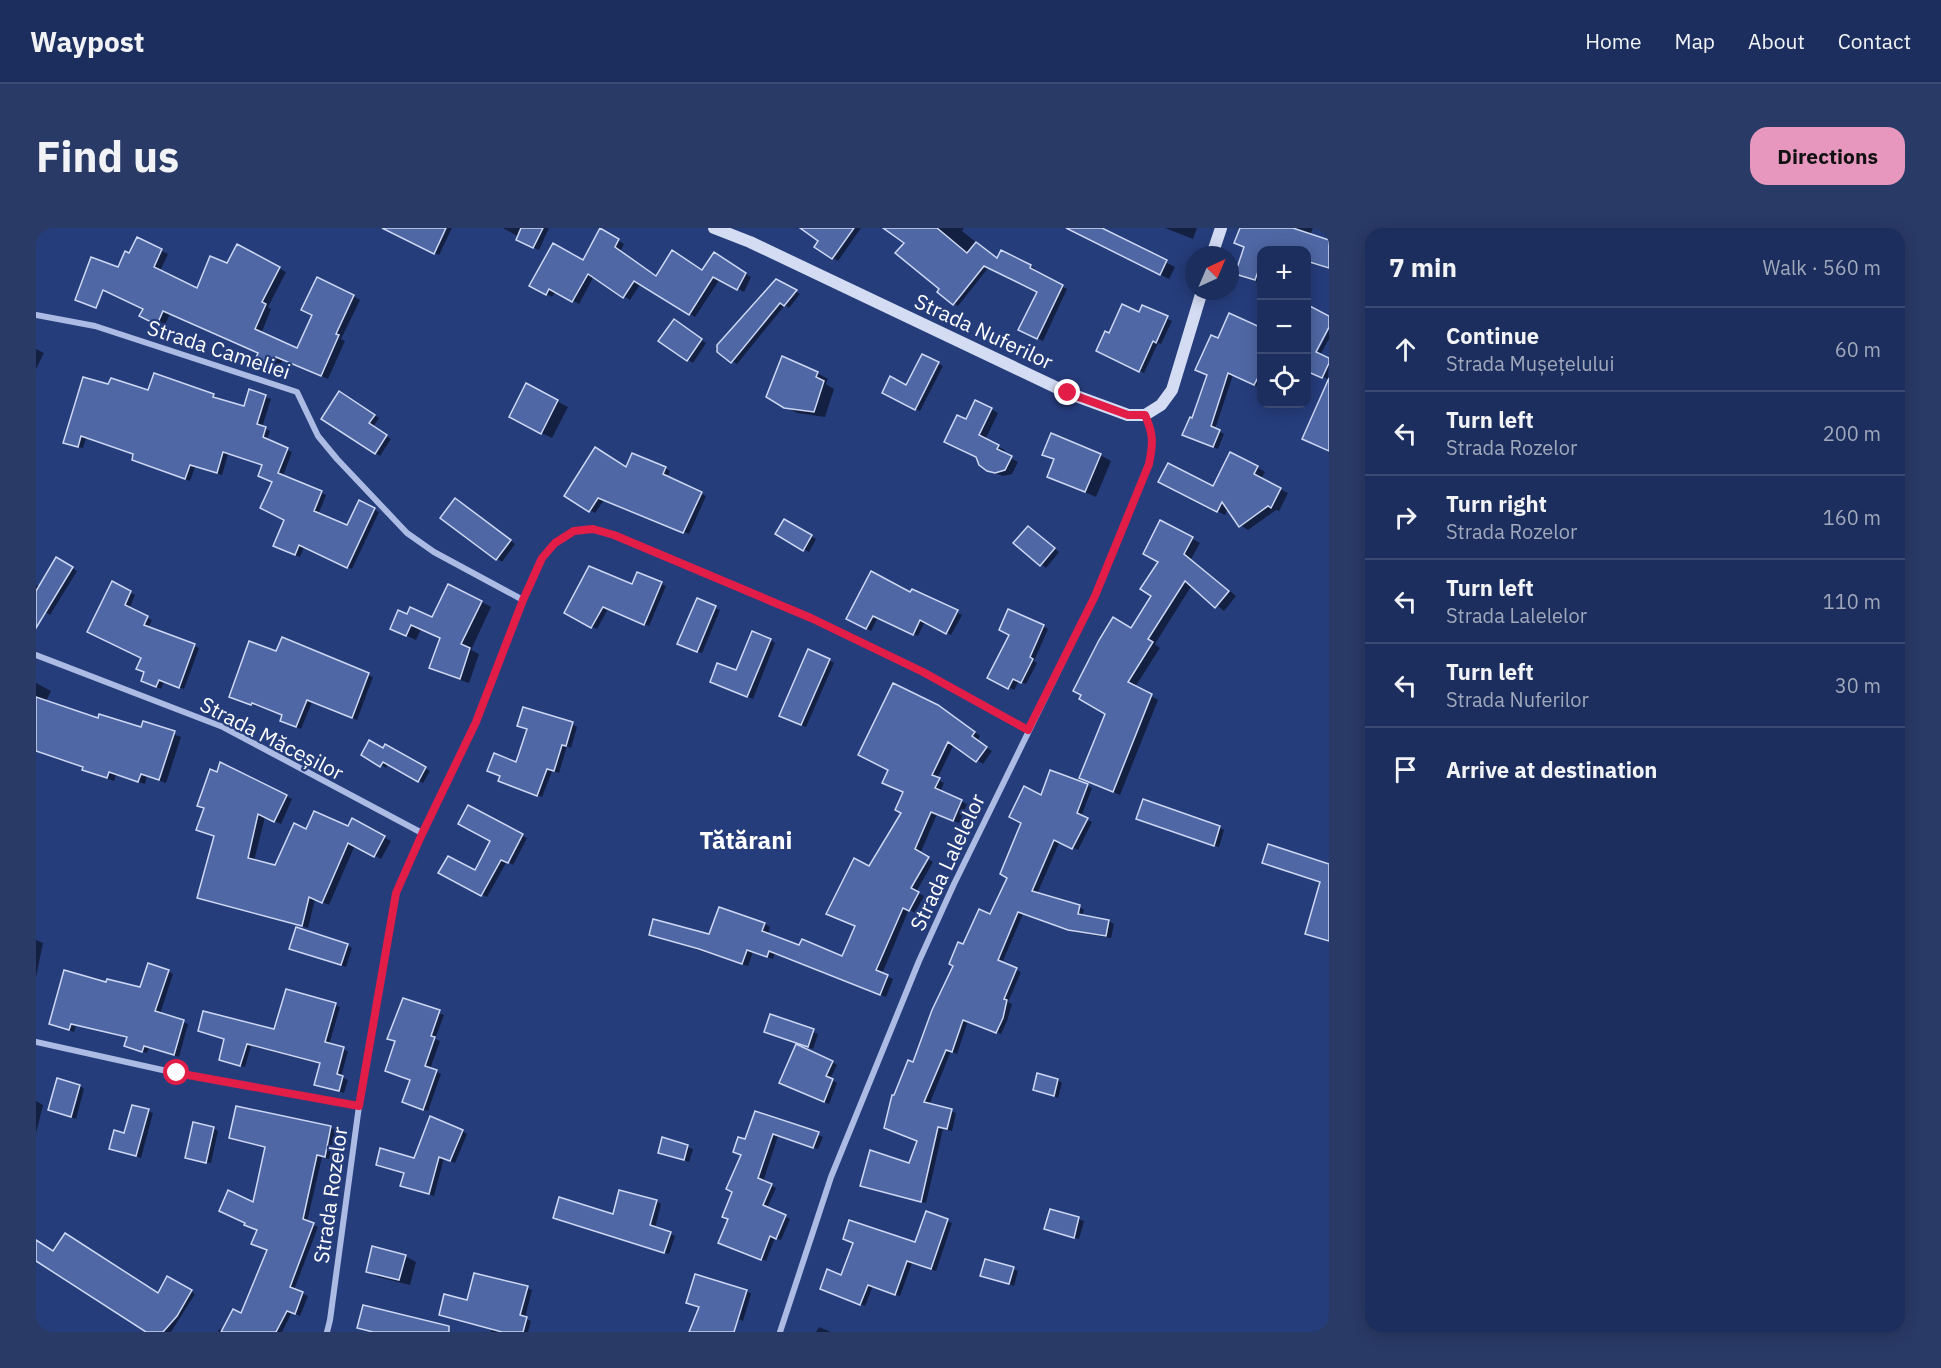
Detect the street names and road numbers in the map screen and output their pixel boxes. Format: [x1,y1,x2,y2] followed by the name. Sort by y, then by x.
[910,287,1058,375] street label: Strada Nuferilor
[144,313,294,385] street label: Strada Cameliei
[195,690,349,786] street label: Strada Măceșilor
[903,789,991,935] street label: Strada Lalelelor
[307,1125,353,1265] street label: Strada Rozelor

